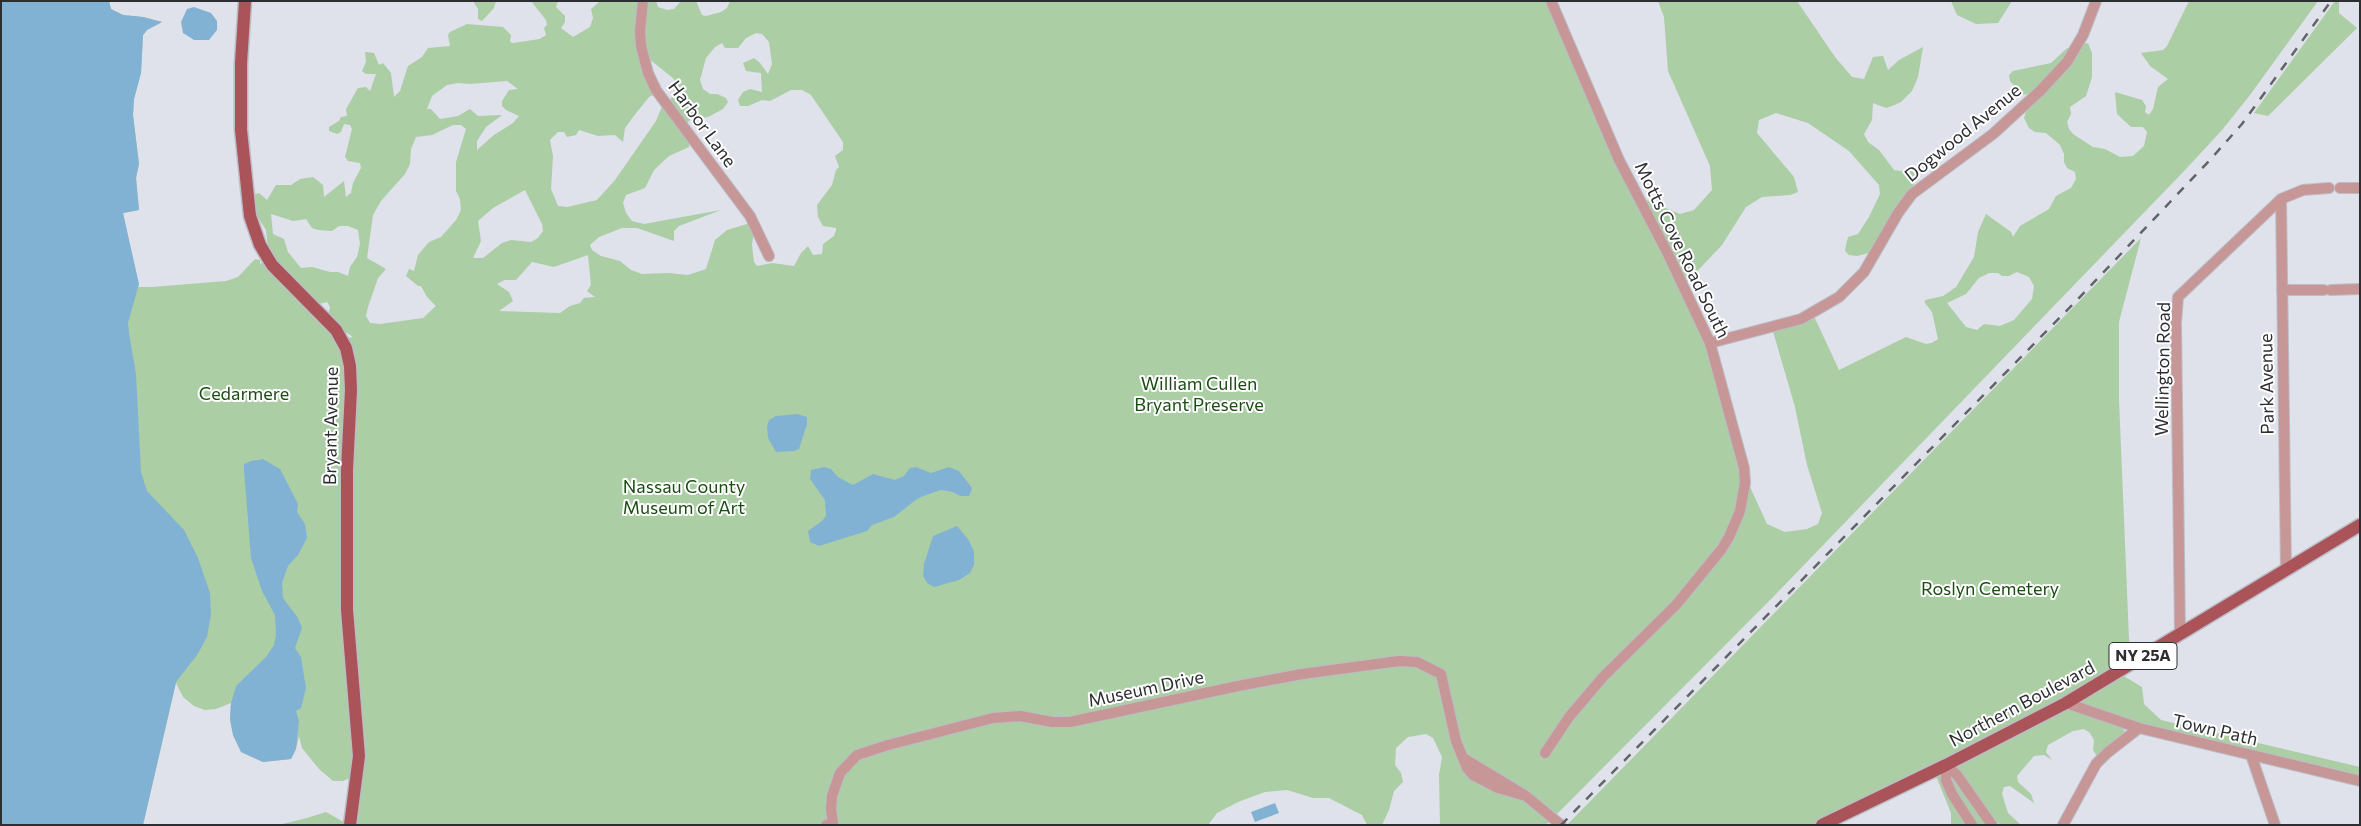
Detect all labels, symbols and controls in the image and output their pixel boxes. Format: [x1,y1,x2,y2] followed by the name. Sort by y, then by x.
[663,77,741,171] street label: Harbor Lane
[1901,80,2025,186] street label: Dogwood Avenue
[1630,158,1734,342] street label: Motts Cove Road South
[2151,302,2175,436] street label: Wellington Road
[2255,333,2279,435] street label: Park Avenue
[319,367,343,485] street label: Bryant Avenue
[1134,373,1264,416] park label: William Cullen Bryant Preserve
[199,383,289,405] park label: Cedarmere
[623,476,745,518] park label: Nassau County Museum of Art
[1921,578,2059,600] park label: Roslyn Cemetery
[2109,642,2177,669] road number: NY 25A
[1946,657,2098,751] street label: Northern Boulevard
[1086,666,1206,712] street label: Museum Drive
[2170,710,2260,750] street label: Town Path

